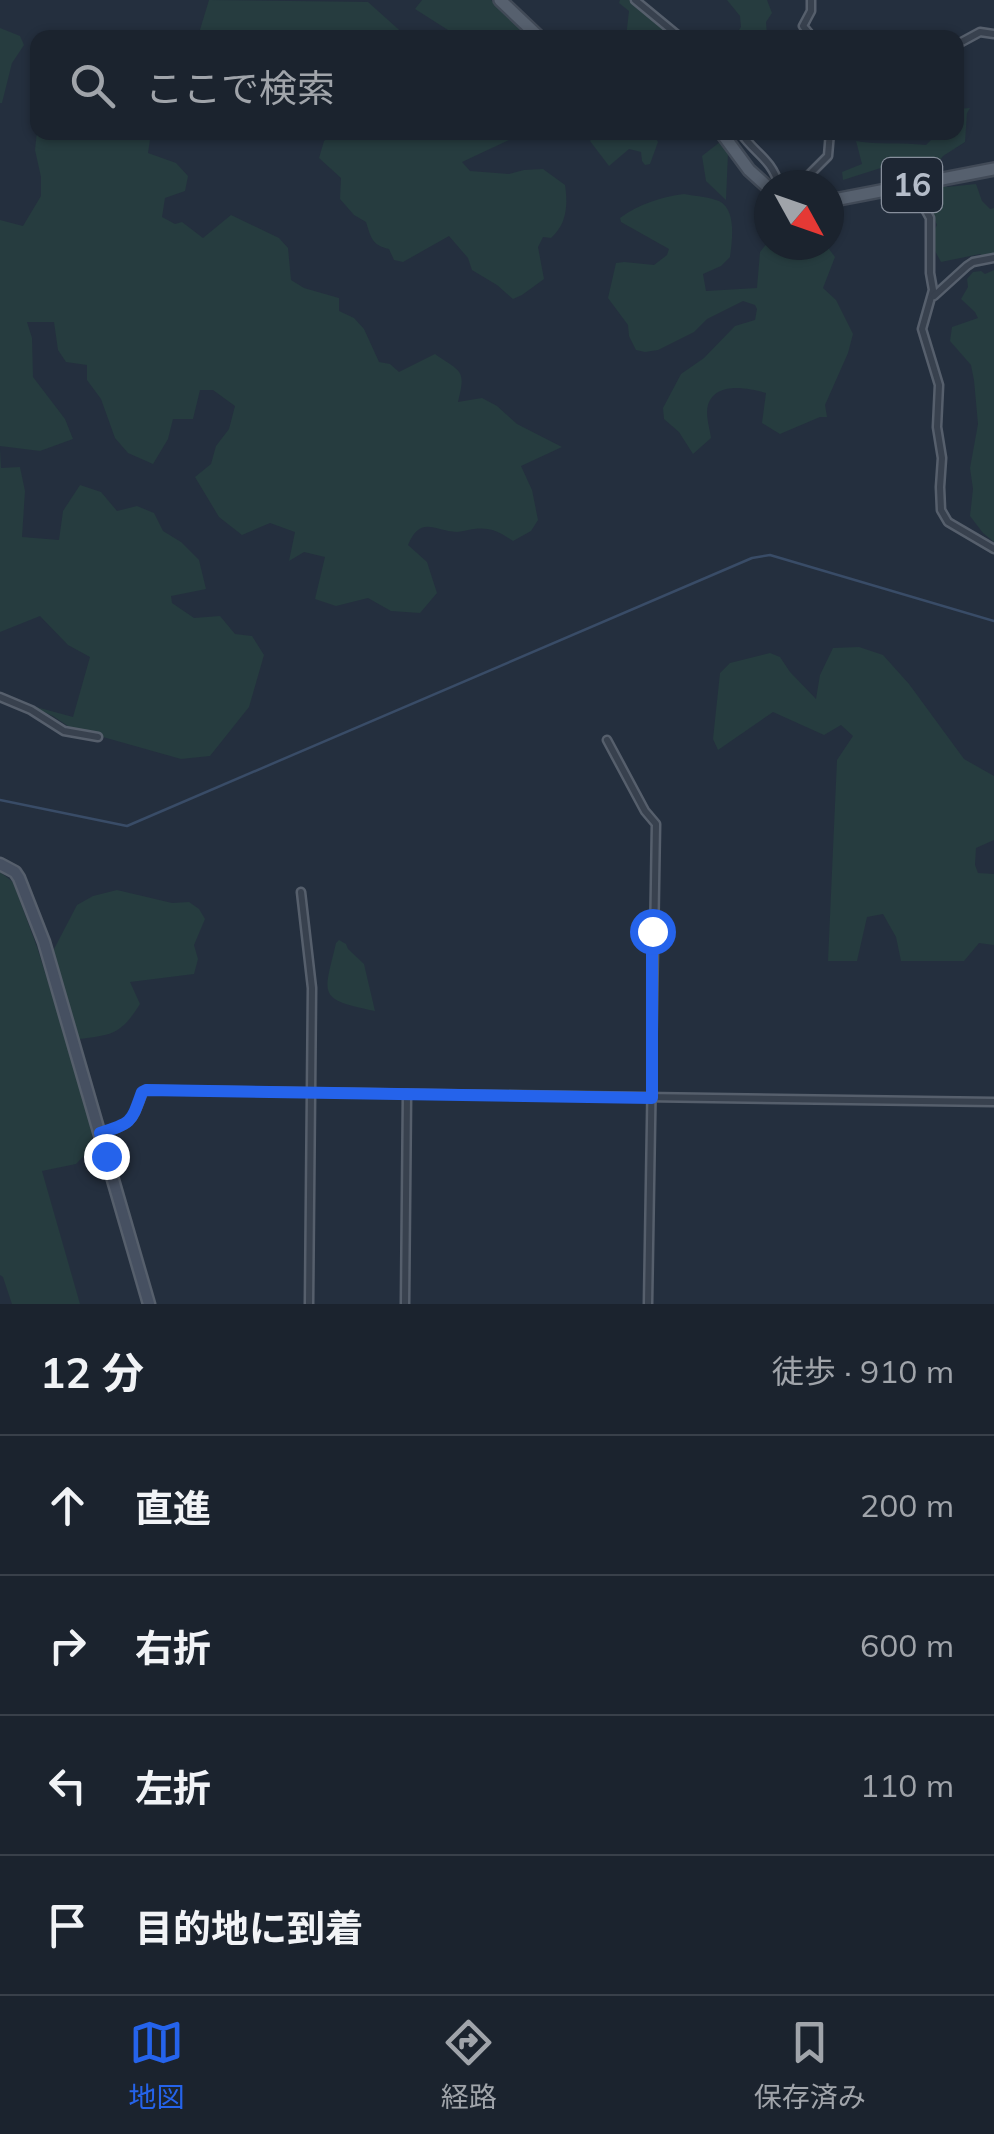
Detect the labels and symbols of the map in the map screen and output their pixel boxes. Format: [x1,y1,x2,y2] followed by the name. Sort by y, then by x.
[882,158,942,212] road number: 16
[754,170,844,260] north arrow
[630,909,676,955] route start
[84,1134,130,1180] route end

